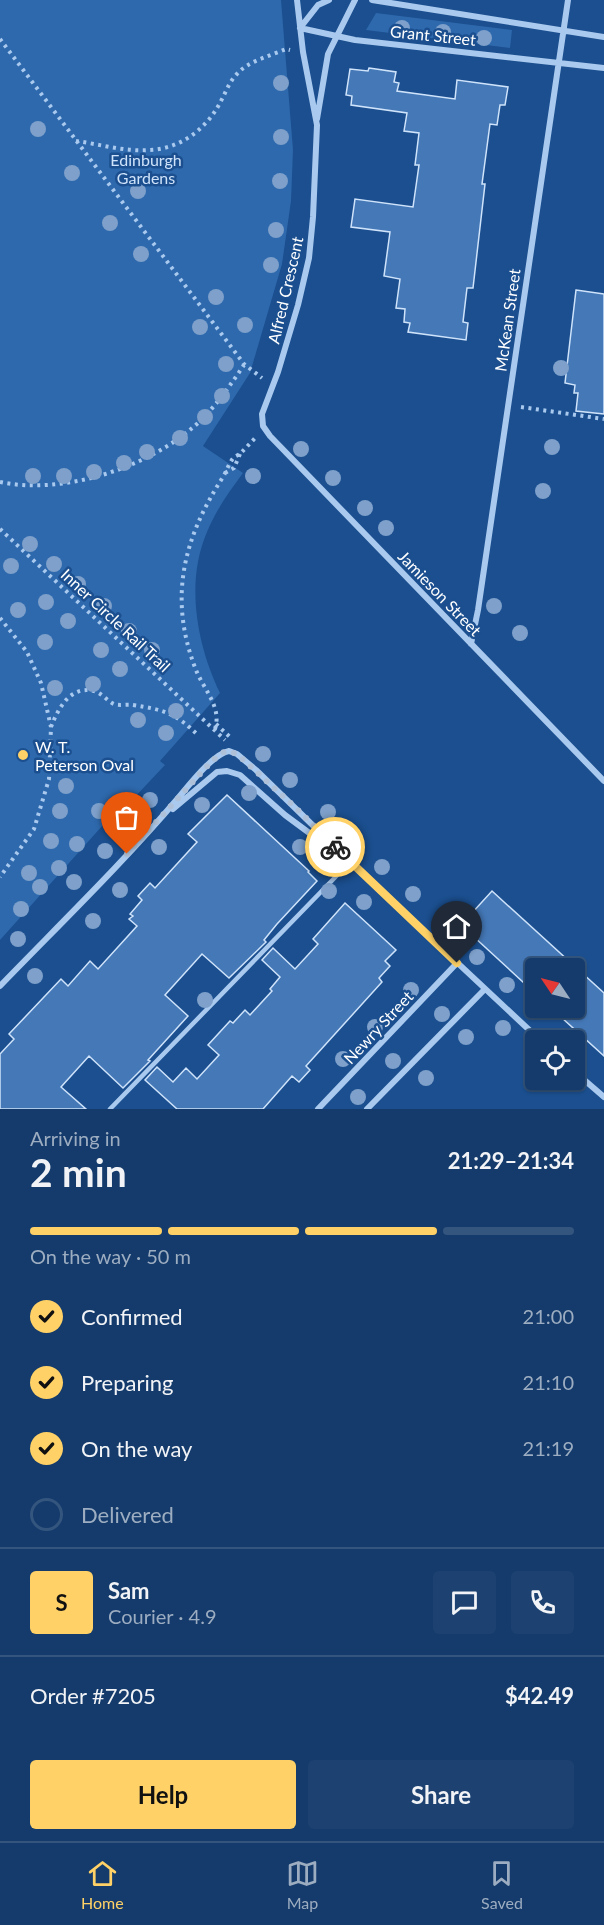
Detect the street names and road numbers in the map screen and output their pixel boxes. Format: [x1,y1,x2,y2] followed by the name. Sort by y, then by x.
[389,21,477,49] street label: Grant Street
[263,234,307,345] street label: Alfred Crescent
[490,267,524,373] street label: McKean Street
[395,546,486,640] street label: Jamieson Street
[57,565,175,675] street label: Inner Circle Rail Trail
[339,986,417,1067] street label: Newry Street

